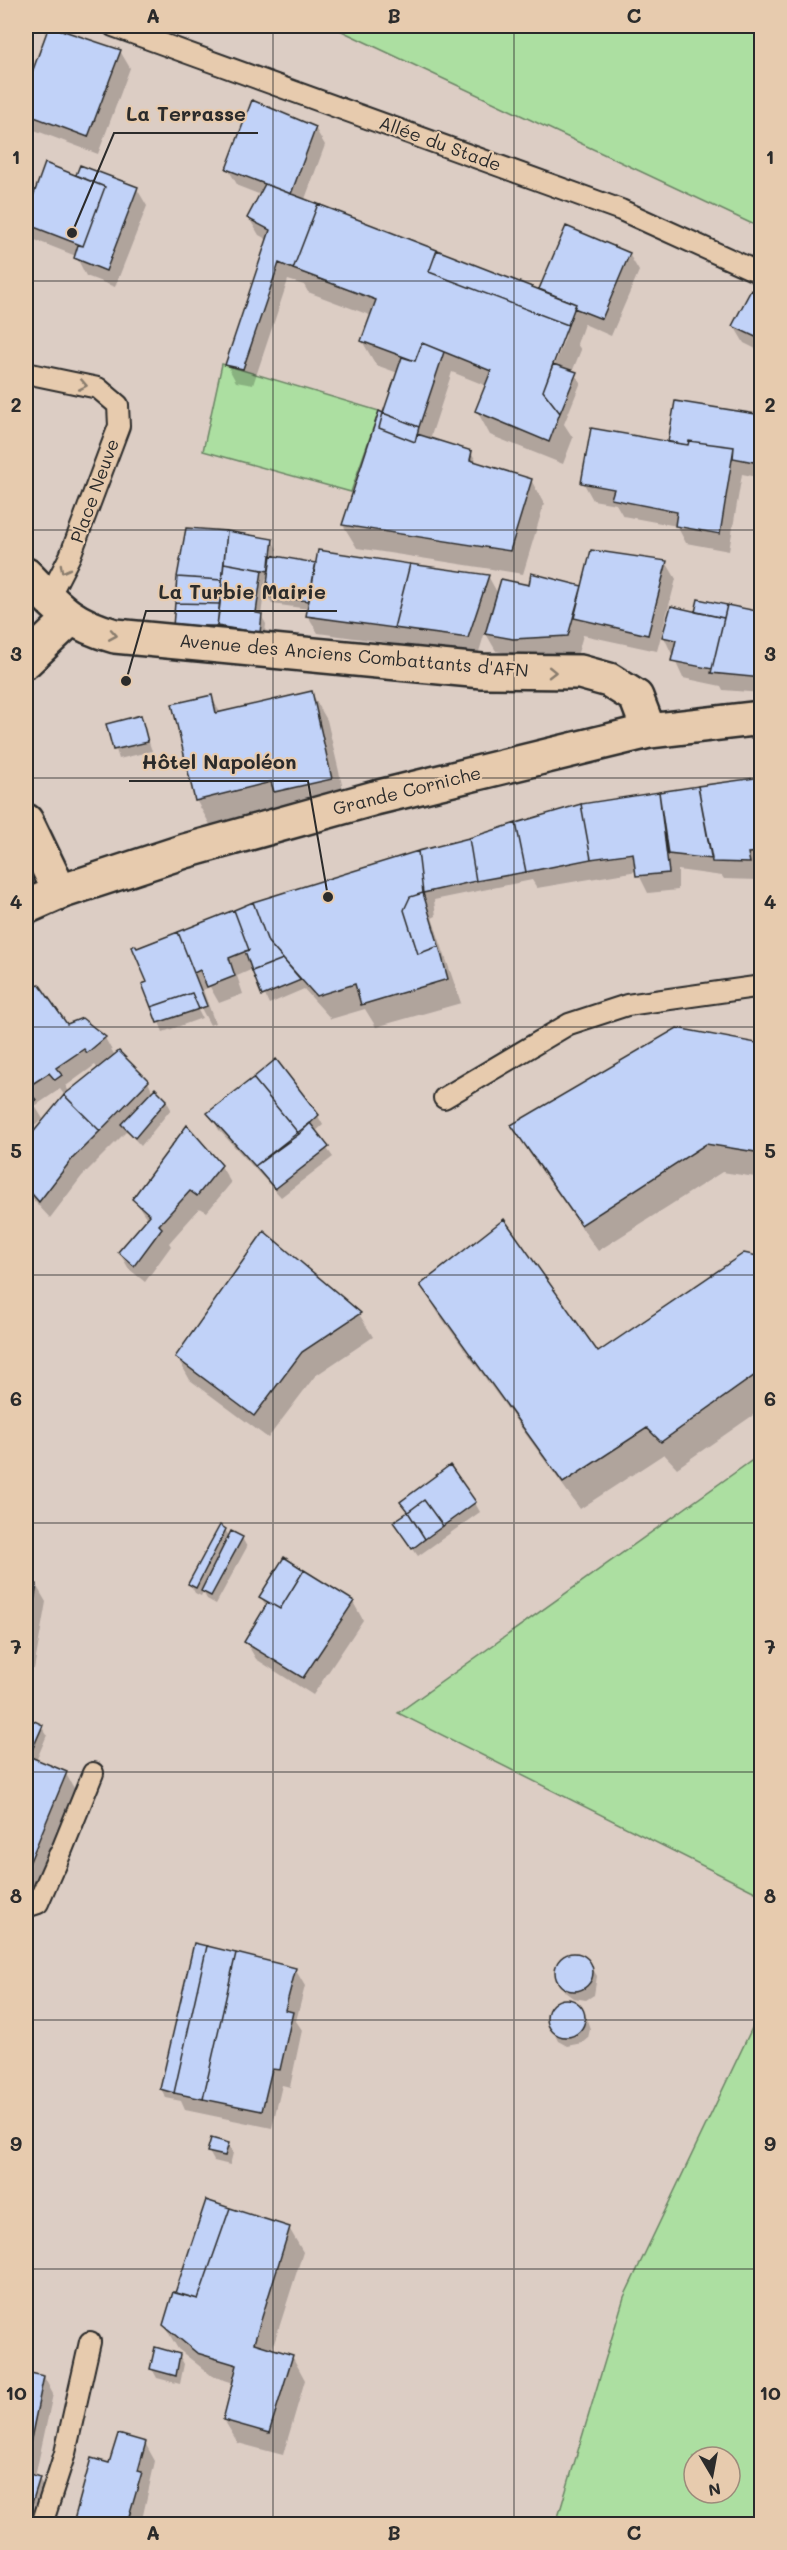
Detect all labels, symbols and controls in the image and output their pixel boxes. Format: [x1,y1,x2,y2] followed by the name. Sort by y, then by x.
[146,2,160,28] text: A
[387,2,401,28] text: B
[627,2,642,28] text: C
[114,95,258,133] callout: La Terrasse
[126,100,246,126] text: La Terrasse
[376,110,505,176] street label: Allée du Stade
[12,143,20,169] text: 1
[766,143,774,169] text: 1
[77,378,87,391] one-way arrow
[10,391,22,417] text: 2
[764,391,776,417] text: 2
[64,435,124,546] street label: Place Neuve
[60,563,71,573] one-way arrow
[146,573,337,611] callout: La Turbie Mairie
[158,578,326,604] text: La Turbie Mairie
[108,628,118,641] one-way arrow
[178,628,530,682] street label: Avenue des Anciens Combattants d'AFN
[10,640,22,666] text: 3
[764,640,776,666] text: 3
[548,665,557,678] one-way arrow
[129,743,308,781] callout: Hôtel Napoléon
[142,748,296,774] text: Hôtel Napoléon
[330,760,483,820] street label: Grande Corniche
[10,888,23,914] text: 4
[764,888,777,914] text: 4
[10,1137,22,1163] text: 5
[764,1137,776,1163] text: 5
[10,1385,22,1411] text: 6
[764,1385,776,1411] text: 6
[10,1633,22,1659] text: 7
[764,1633,776,1659] text: 7
[10,1882,22,1908] text: 8
[764,1882,776,1908] text: 8
[10,2130,22,2156] text: 9
[764,2130,776,2156] text: 9
[5,2379,27,2405] text: 10
[759,2379,781,2405] text: 10
[682,2445,742,2505] north arrow
[707,2479,723,2502] text: N
[146,2519,160,2545] text: A
[387,2519,401,2545] text: B
[627,2519,642,2545] text: C

